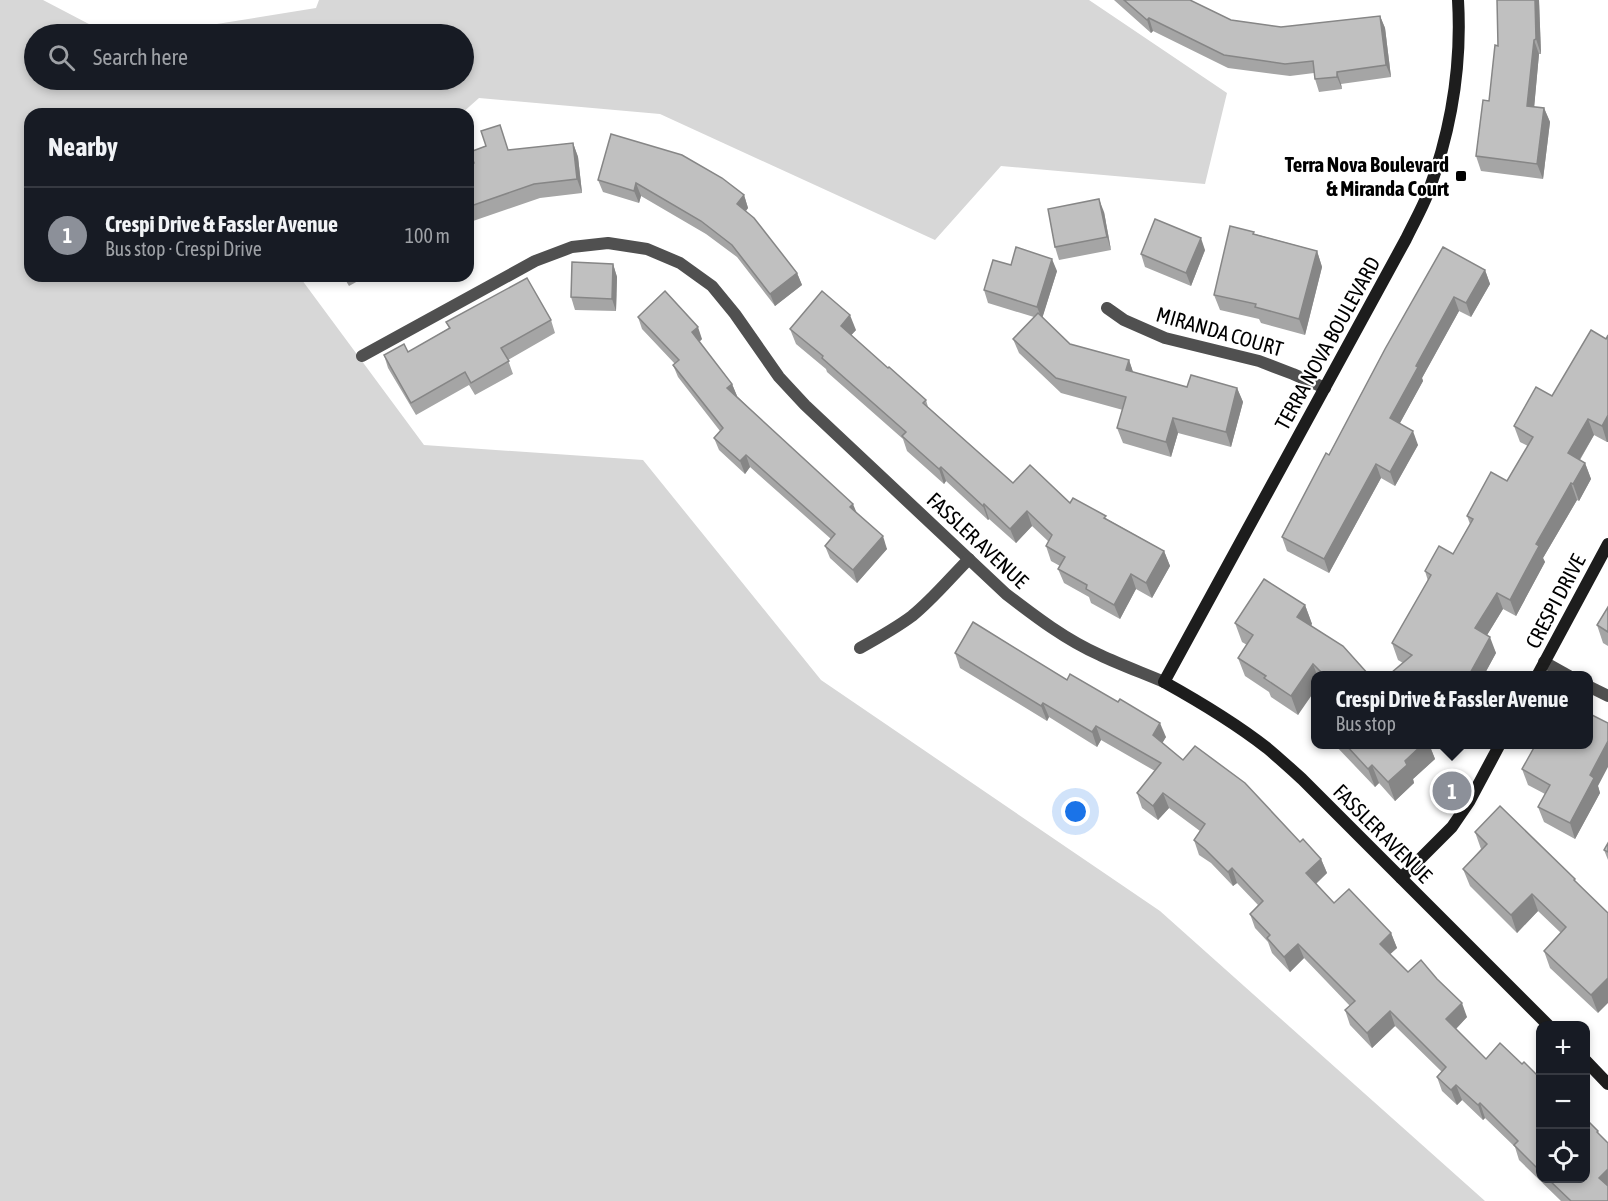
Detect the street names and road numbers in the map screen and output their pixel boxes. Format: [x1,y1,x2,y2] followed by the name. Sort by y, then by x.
[1269,252,1385,434] street label: TERRA NOVA BOULEVARD
[1154,301,1286,361] street label: MIRANDA COURT
[923,487,1033,593] street label: FASSLER AVENUE
[1520,550,1590,652] street label: CRESPI DRIVE
[1329,779,1437,887] street label: FASSLER AVENUE

